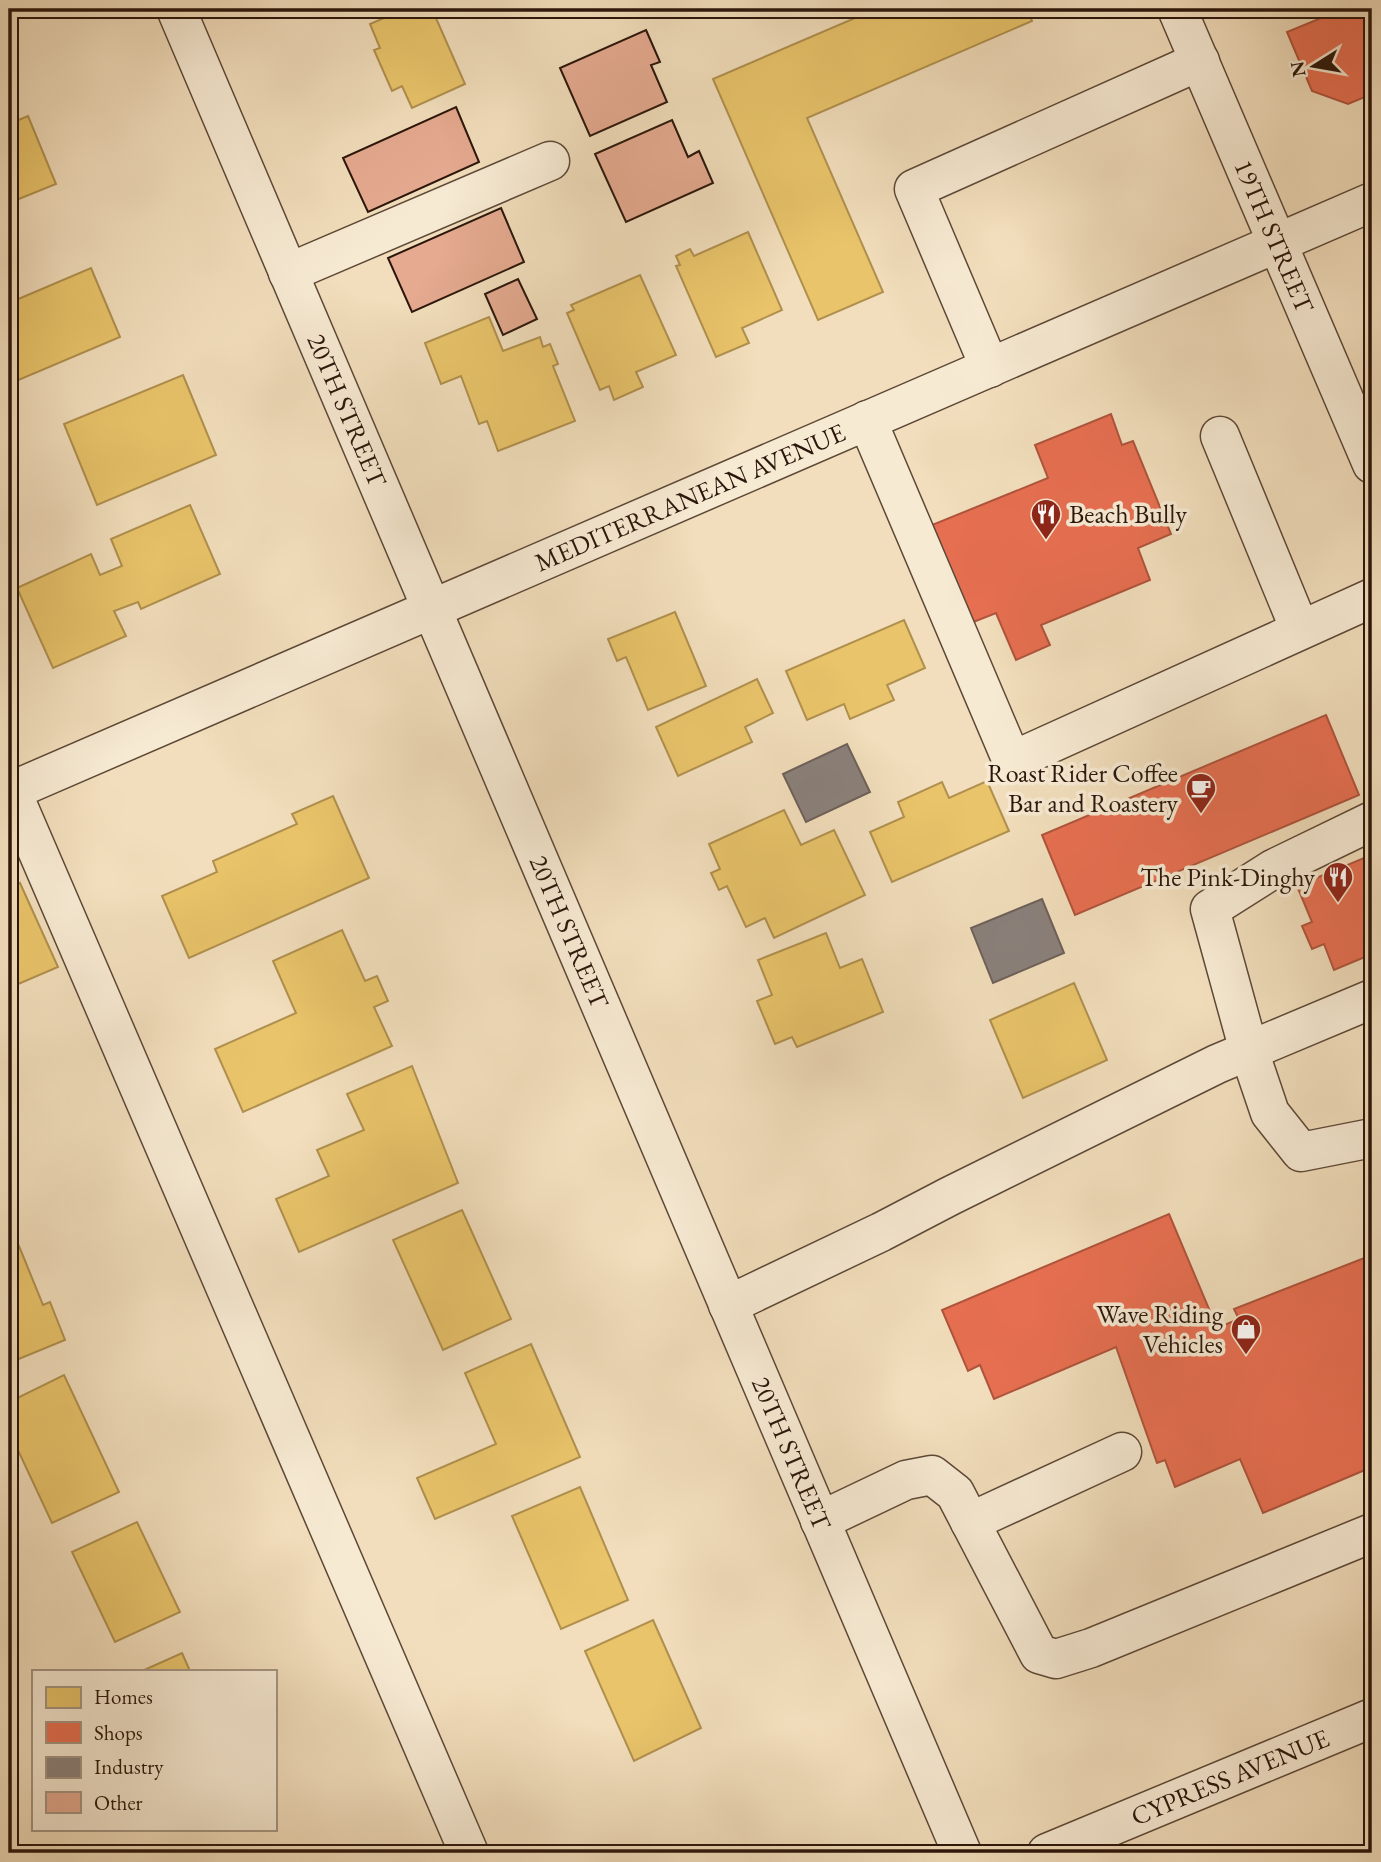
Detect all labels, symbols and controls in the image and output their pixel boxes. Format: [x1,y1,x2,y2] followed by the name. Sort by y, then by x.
[1280,32,1350,102] north arrow
[1284,59,1312,79] text: N
[1226,154,1322,318] street label: 19TH STREET
[299,328,395,492] street label: 20TH STREET
[530,415,851,579] street label: MEDITERRANEAN AVENUE
[1029,497,1063,541] restaurant icon: Beach Bully
[1069,497,1187,531] place label: Beach Bully
[987,756,1179,820] place label: Roast Rider Coffee Bar and Roastery
[1184,771,1218,815] cafe icon: Roast Rider Coffee Bar and Roastery
[522,850,617,1014] street label: 20TH STREET
[1140,860,1316,894] place label: The Pink-Dinghy
[1321,860,1355,904] restaurant icon: The Pink-Dinghy
[1096,1297,1224,1361] place label: Wave Riding Vehicles
[1229,1312,1263,1356] shop icon: Wave Riding Vehicles
[744,1371,840,1536] street label: 20TH STREET
[32,1670,276,1830] legend
[94,1683,153,1710] text: Homes
[94,1719,143,1746] text: Shops
[1126,1721,1334,1833] street label: CYPRESS AVENUE
[94,1753,164,1780] text: Industry
[94,1789,143,1816] text: Other

